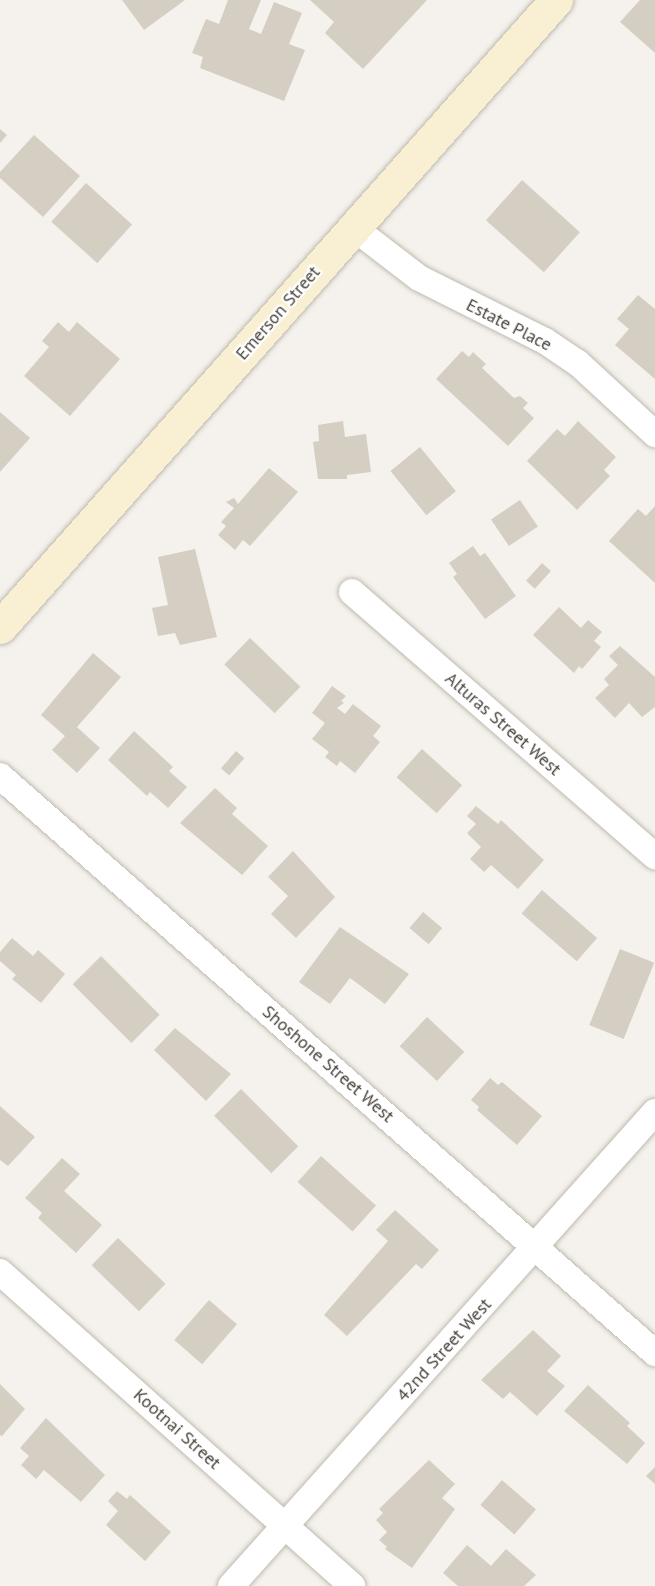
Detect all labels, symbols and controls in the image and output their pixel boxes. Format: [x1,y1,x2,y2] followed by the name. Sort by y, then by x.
[231,262,325,364] street label: Emerson Street
[463,294,555,356] street label: Estate Place
[441,668,565,780] street label: Alturas Street West
[258,1001,398,1127] street label: Shoshone Street West
[392,1294,496,1406] street label: 42nd Street West
[129,1384,225,1474] street label: Kootnai Street

